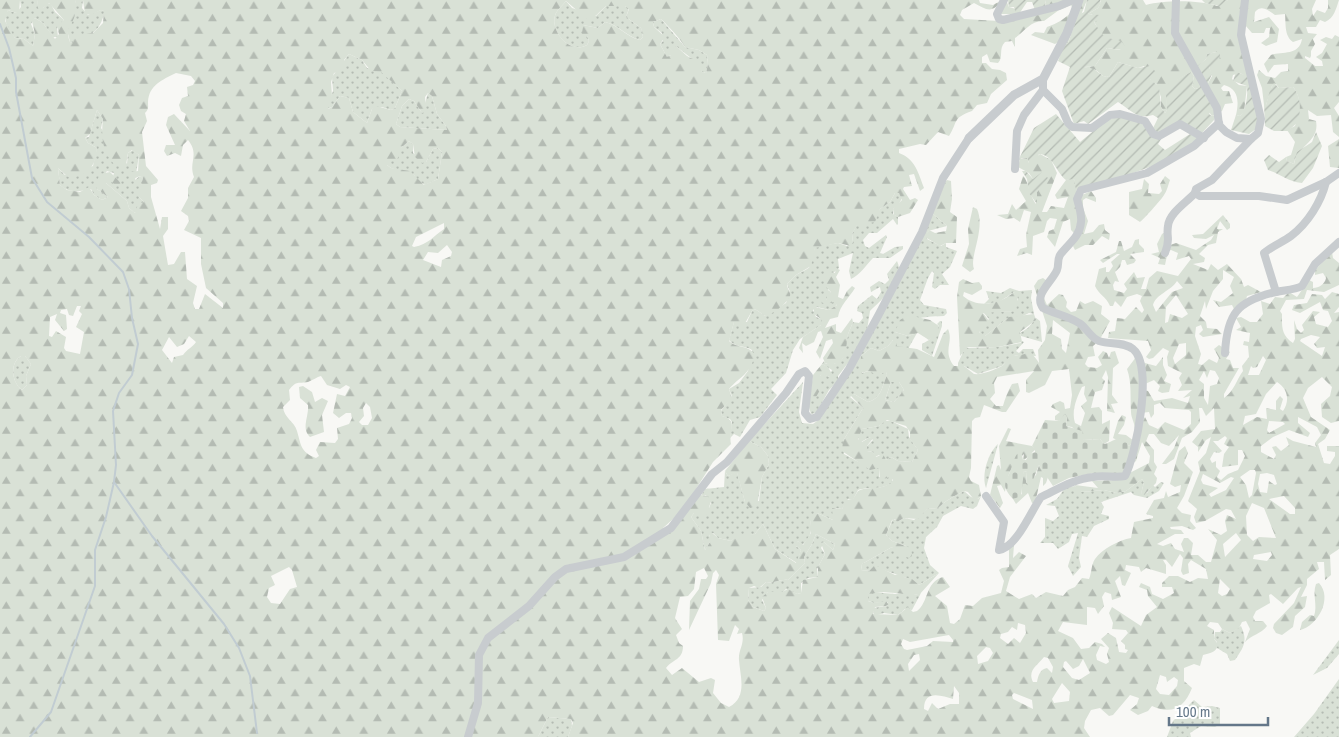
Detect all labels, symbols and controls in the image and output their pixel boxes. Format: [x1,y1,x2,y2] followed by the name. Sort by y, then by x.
[1169,694,1268,726] scale bar
[1176,701,1210,722] text: 100 m

